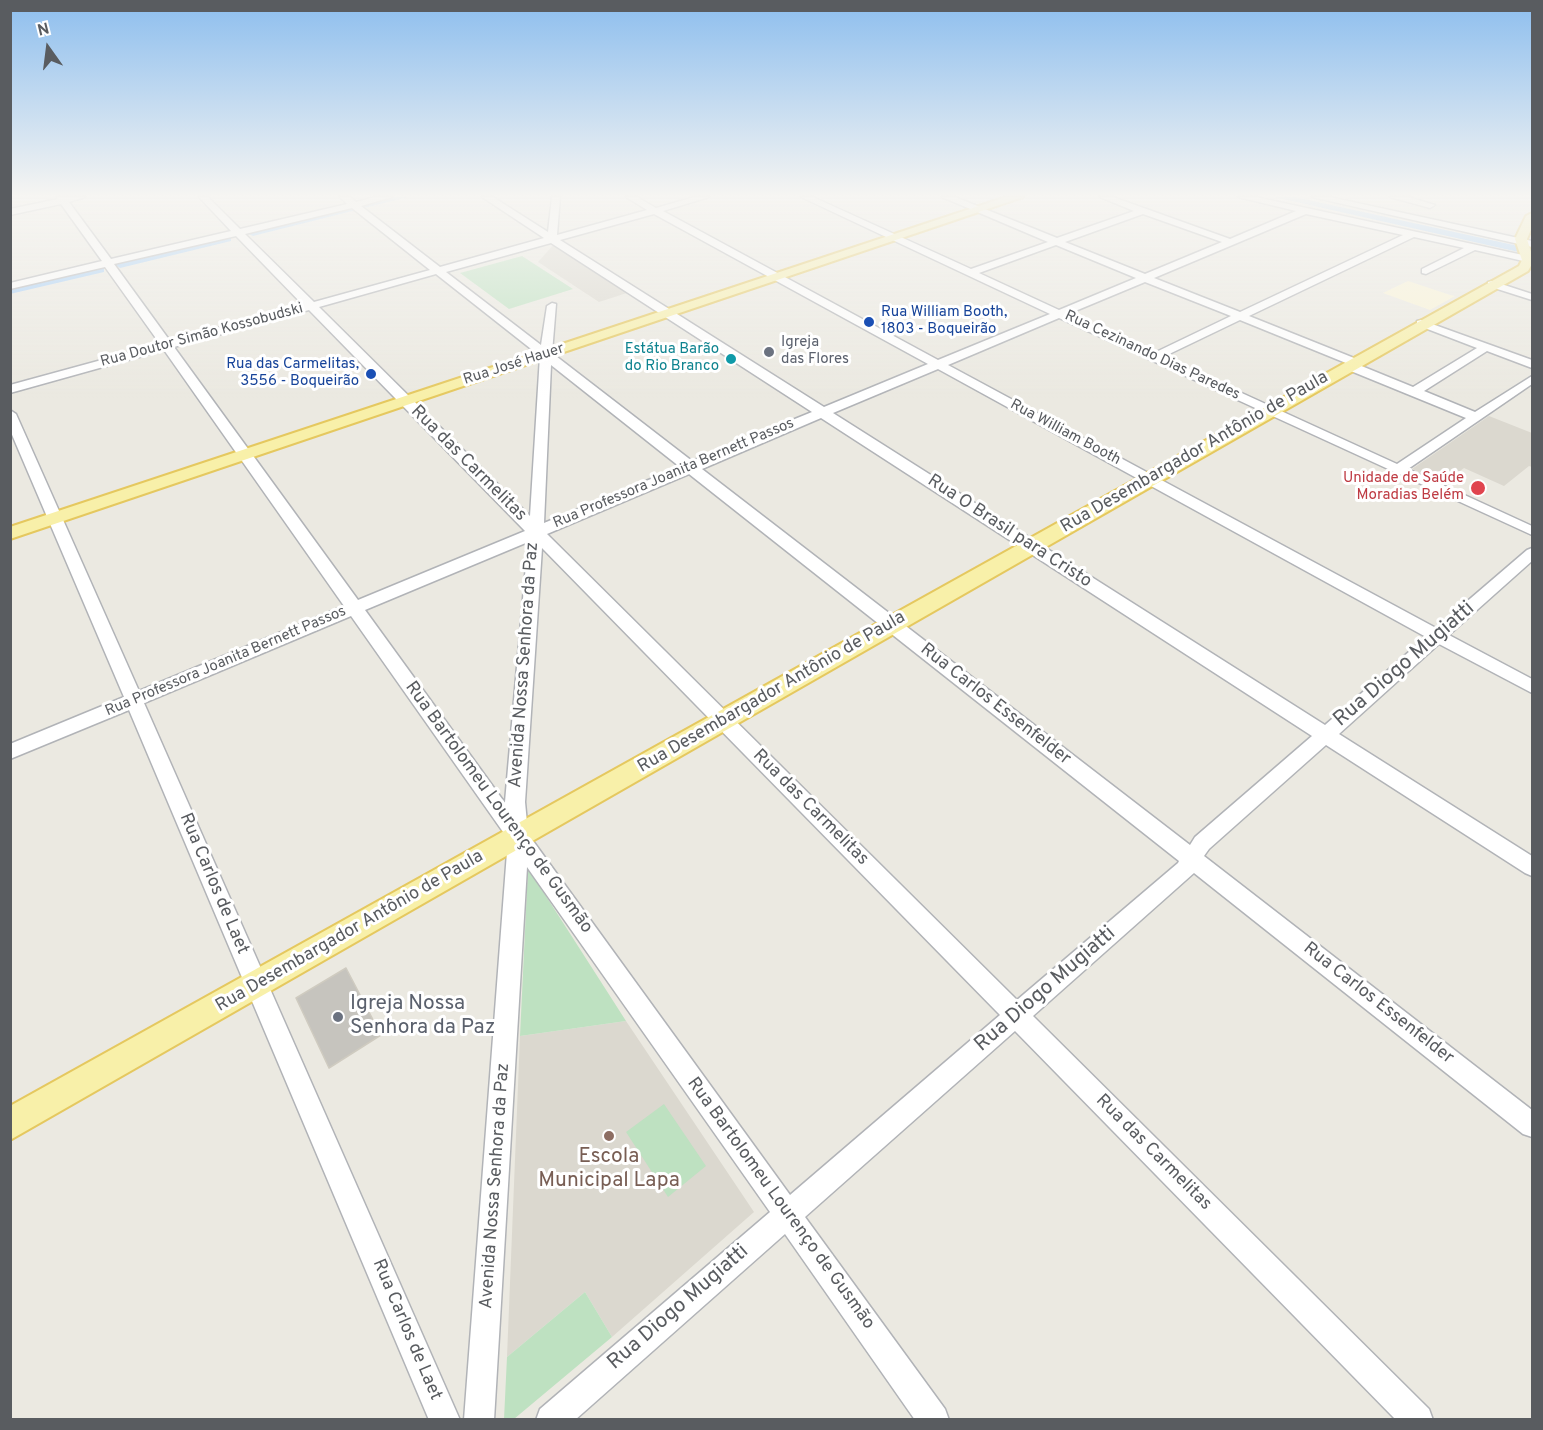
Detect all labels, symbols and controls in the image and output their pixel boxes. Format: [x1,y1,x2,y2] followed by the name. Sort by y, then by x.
[18,18,78,78] north arrow
[36,19,52,42] text: N
[99,300,305,372] street label: Rua Doutor Simão Kossobudski
[881,304,1007,339] place label: Rua William Booth, 1803 - Boqueirão
[1062,307,1242,405] street label: Rua Cezinando Dias Paredes
[862,315,876,329] marker: Rua William Booth, 1803 - Boqueirão
[781,334,849,369] place label: Igreja das Flores
[461,340,567,390] street label: Rua José Hauer
[625,341,719,376] place label: Estátua Barão do Rio Branco
[762,345,776,359] marker: Igreja das Flores
[724,352,738,366] marker: Estátua Barão do Rio Branco
[226,356,359,391] place label: Rua das Carmelitas, 3556 - Boqueirão
[364,367,378,381] marker: Rua das Carmelitas, 3556 - Boqueirão
[1057,367,1333,539] street label: Rua Desembargador Antônio de Paula
[1007,396,1123,470] street label: Rua William Booth
[405,401,531,527] street label: Rua das Carmelitas
[551,415,797,533] street label: Rua Professora Joanita Bernett Passos
[1343,470,1464,505] place label: Unidade de Saúde Moradias Belém
[923,471,1095,593] street label: Rua O Brasil para Cristo
[1469,479,1487,497] marker: Unidade de Saúde Moradias Belém
[506,541,544,789] street label: Avenida Nossa Senhora da Paz
[1329,597,1481,733] street label: Rua Diogo Mugiatti
[103,603,349,721] street label: Rua Professora Joanita Bernett Passos
[634,607,910,779] street label: Rua Desembargador Antônio de Paula
[915,639,1075,771] street label: Rua Carlos Essenfelder
[399,678,597,938] street label: Rua Bartolomeu Lourenço de Gusmão
[747,745,873,871] street label: Rua das Carmelitas
[173,810,253,958] street label: Rua Carlos de Laet
[212,846,488,1018] street label: Rua Desembargador Antônio de Paula
[970,922,1122,1058] street label: Rua Diogo Mugiatti
[1298,938,1458,1070] street label: Rua Carlos Essenfelder
[350,992,495,1042] place label: Igreja Nossa Senhora da Paz
[331,1010,345,1024] marker: Igreja Nossa Senhora da Paz
[477,1062,515,1310] street label: Avenida Nossa Senhora da Paz
[681,1074,879,1334] street label: Rua Bartolomeu Lourenço de Gusmão
[1090,1090,1216,1216] street label: Rua das Carmelitas
[602,1129,616,1143] marker: Escola Municipal Lapa
[538,1145,680,1195] place label: Escola Municipal Lapa
[603,1240,755,1376] street label: Rua Diogo Mugiatti
[366,1256,446,1404] street label: Rua Carlos de Laet

